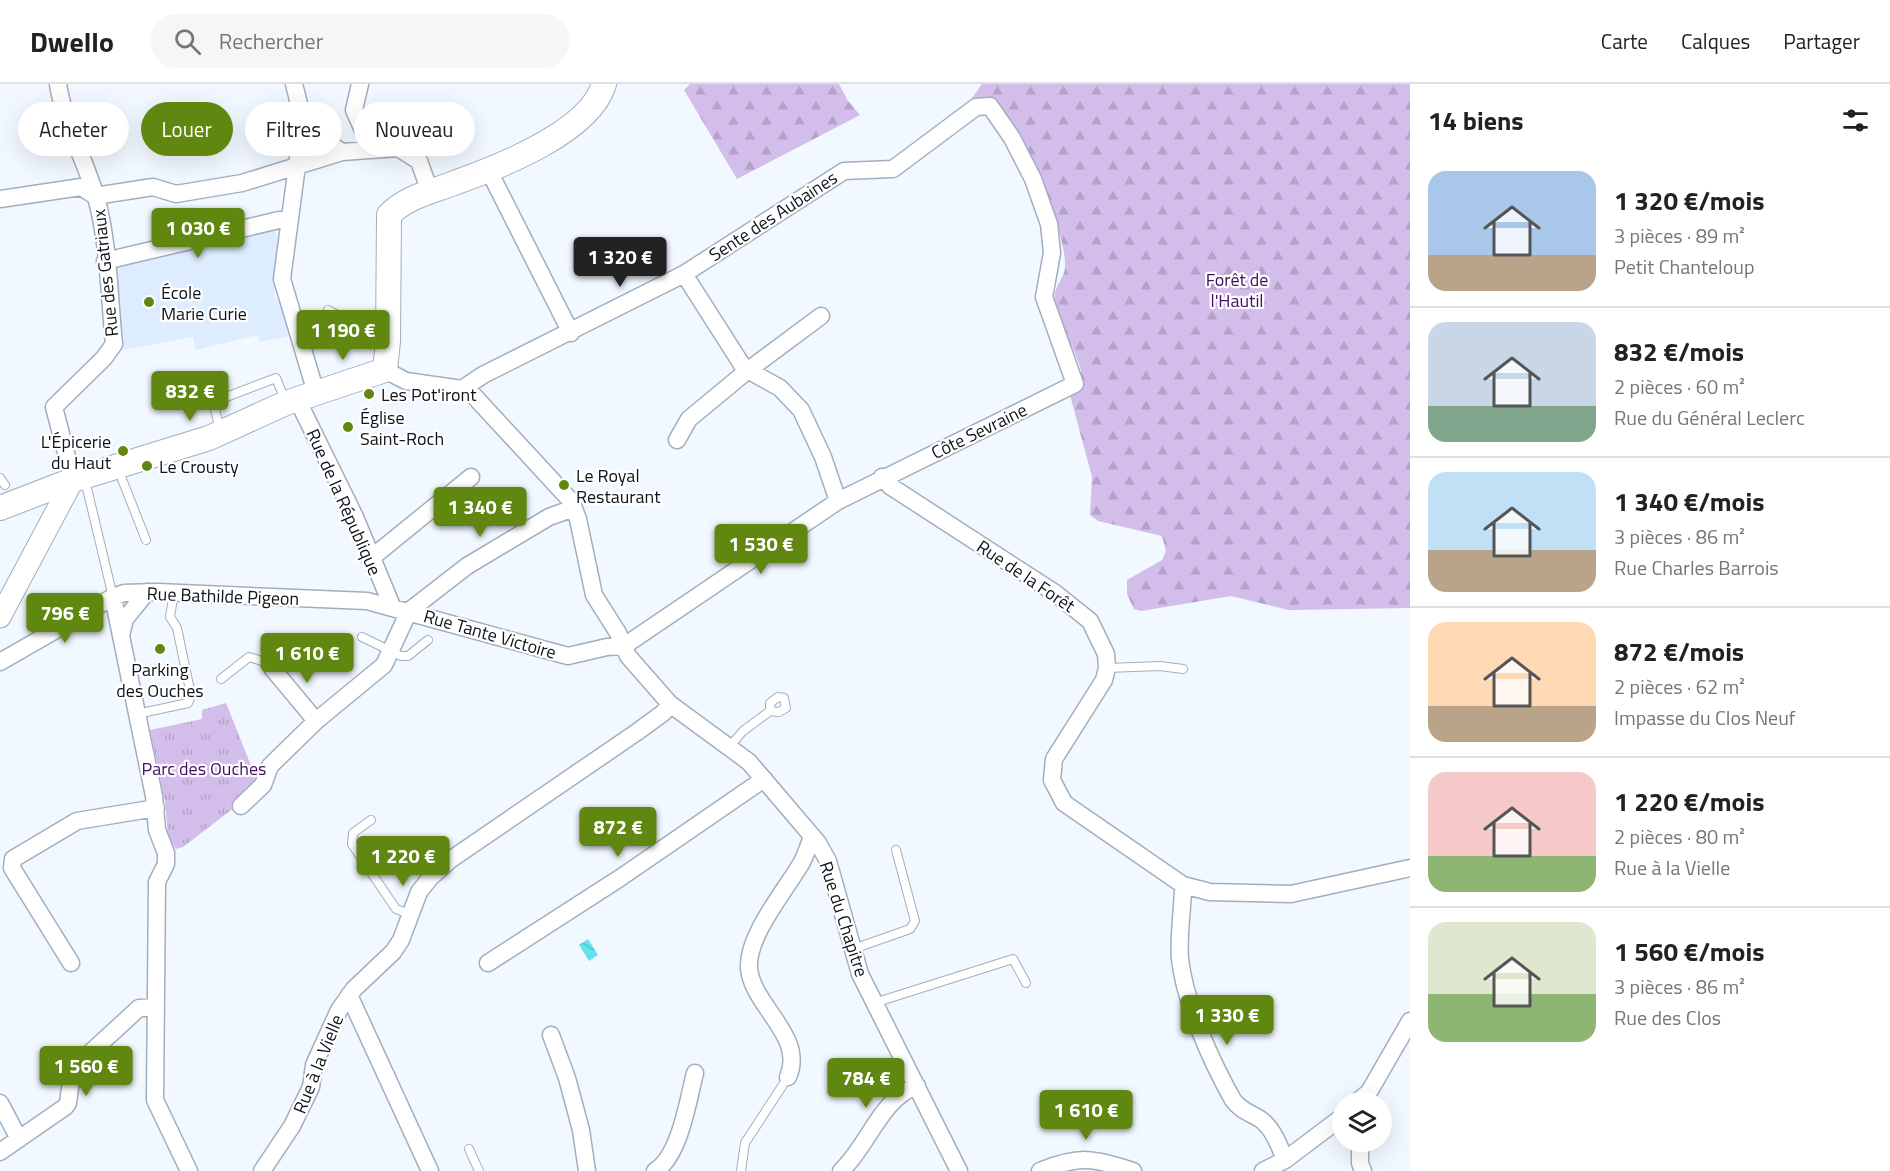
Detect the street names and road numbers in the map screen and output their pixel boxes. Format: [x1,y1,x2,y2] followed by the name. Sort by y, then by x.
[703,164,843,268] street label: Sente des Aubaines
[85,208,125,338] street label: Rue des Gatriaux
[926,396,1032,466] street label: Côte Sevraine
[300,424,388,580] street label: Rue de la République
[971,533,1081,619] street label: Rue de la Forêt
[146,580,300,612] street label: Rue Bathilde Pigeon
[421,602,559,666] street label: Rue Tante Victoire
[813,858,875,980] street label: Rue du Chapitre
[286,1010,350,1118] street label: Rue à la Vielle

